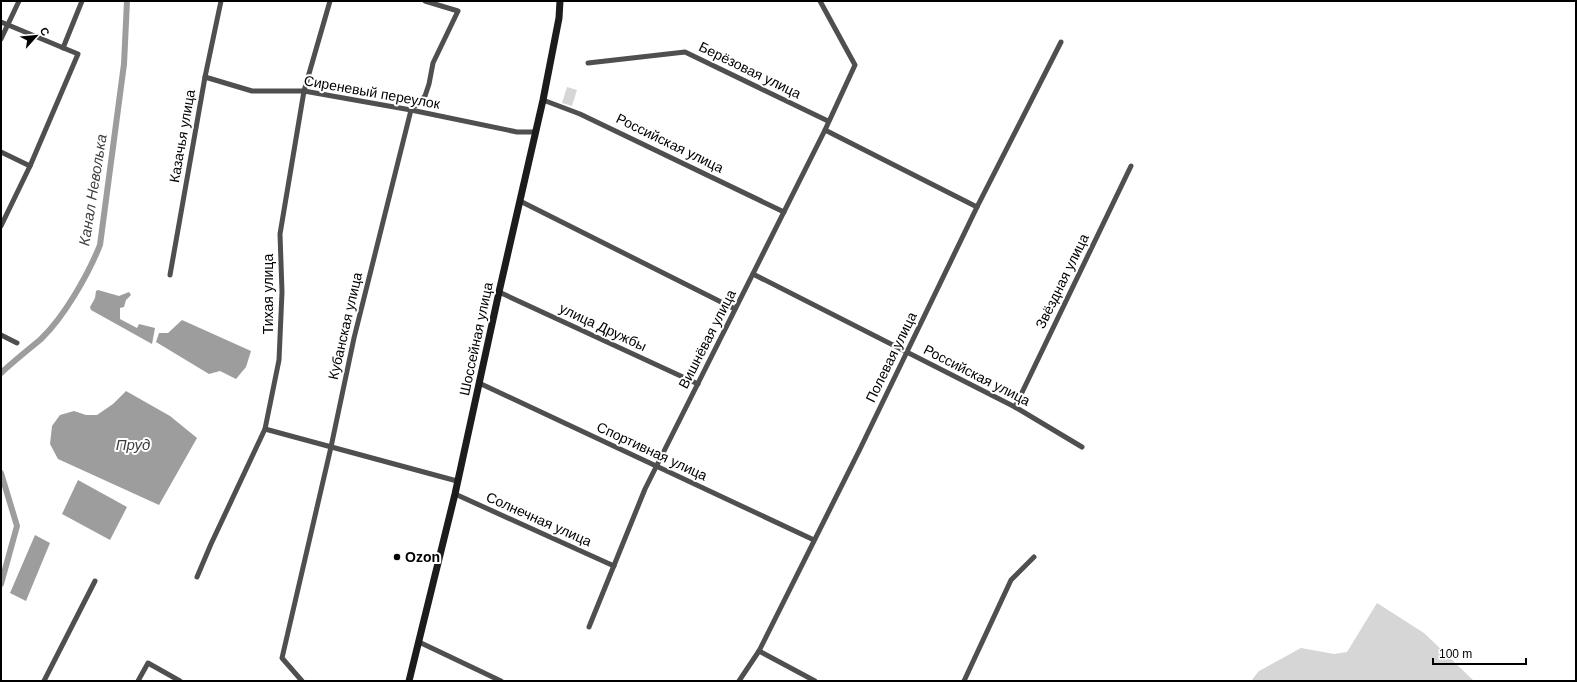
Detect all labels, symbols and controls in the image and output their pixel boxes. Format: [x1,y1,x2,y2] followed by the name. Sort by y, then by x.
[16,16,56,56] north arrow
[38,25,52,38] text: С
[696,38,804,102] street label: Берёзовая улица
[303,72,442,112] street label: Сиреневый переулок
[166,88,198,184] street label: Казачья улица
[614,110,726,176] street label: Российская улица
[75,133,110,247] water label: Канал Неволька
[1032,231,1092,331] street label: Звёздная улица
[260,254,276,334] street label: Тихая улица
[325,271,365,381] street label: Кубанская улица
[456,281,496,397] street label: Шоссейная улица
[675,287,739,391] street label: Вишнёвая улица
[557,300,649,354] street label: улица Дружбы
[862,309,920,405] street label: Полевая улица
[921,341,1033,409] street label: Российская улица
[594,418,710,484] street label: Спортивная улица
[116,436,150,453] water label: Пруд
[484,489,594,549] street label: Солнечная улица
[405,549,440,565] place label: Ozon
[392,552,402,562] marker: Ozon
[1433,640,1526,666] scale bar
[1439,647,1472,661] text: 100 m

